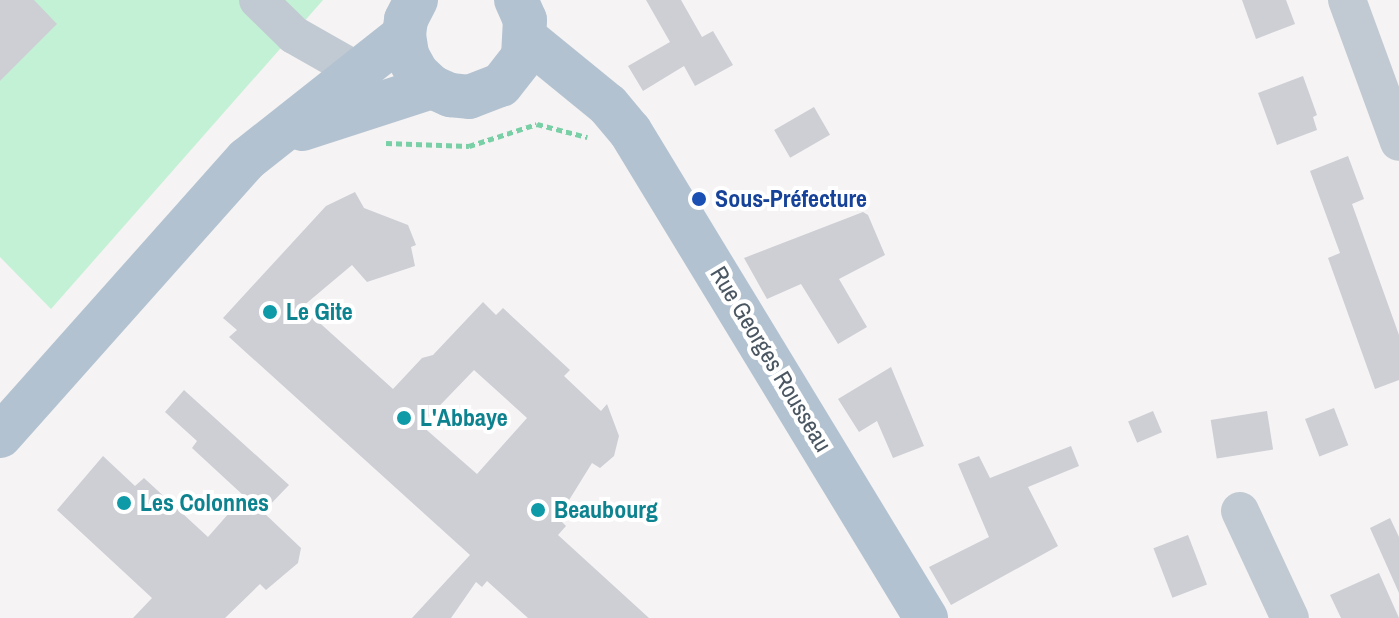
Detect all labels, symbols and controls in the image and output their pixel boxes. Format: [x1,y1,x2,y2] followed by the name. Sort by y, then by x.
[715,185,867,213] place label: Sous-Préfecture
[690,190,708,208] marker: Sous-Préfecture
[704,261,838,457] street label: Rue Georges Rousseau
[286,298,353,326] place label: Le Gite
[261,303,279,321] marker: Le Gite
[420,404,508,432] place label: L'Abbaye
[395,409,413,427] marker: L'Abbaye
[140,489,269,517] place label: Les Colonnes
[115,494,133,512] marker: Les Colonnes
[554,496,658,524] place label: Beaubourg
[529,501,547,519] marker: Beaubourg

